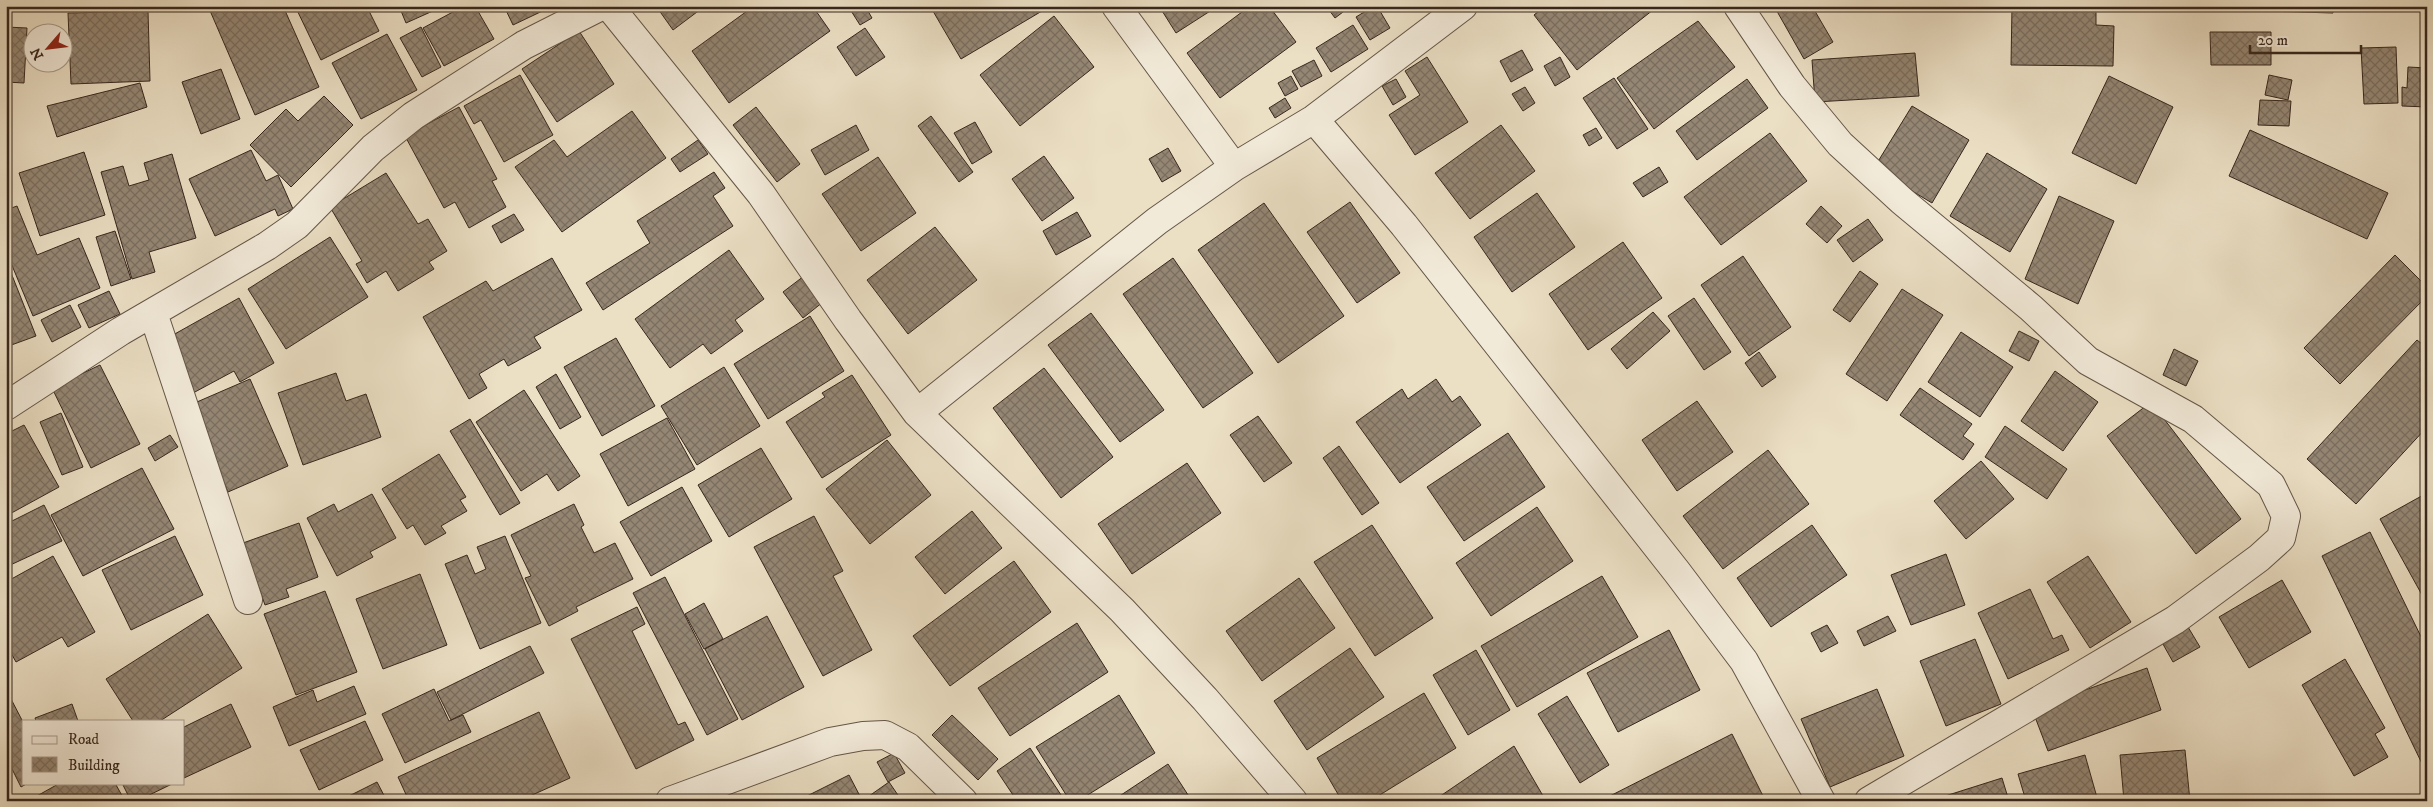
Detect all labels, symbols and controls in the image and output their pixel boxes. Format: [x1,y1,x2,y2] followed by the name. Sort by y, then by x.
[22,22,72,72] north arrow
[2250,22,2362,54] scale bar
[2258,31,2288,50] text: 20 m
[27,44,48,63] text: N
[22,720,185,784] legend
[68,730,100,749] text: Road
[68,756,120,775] text: Building

